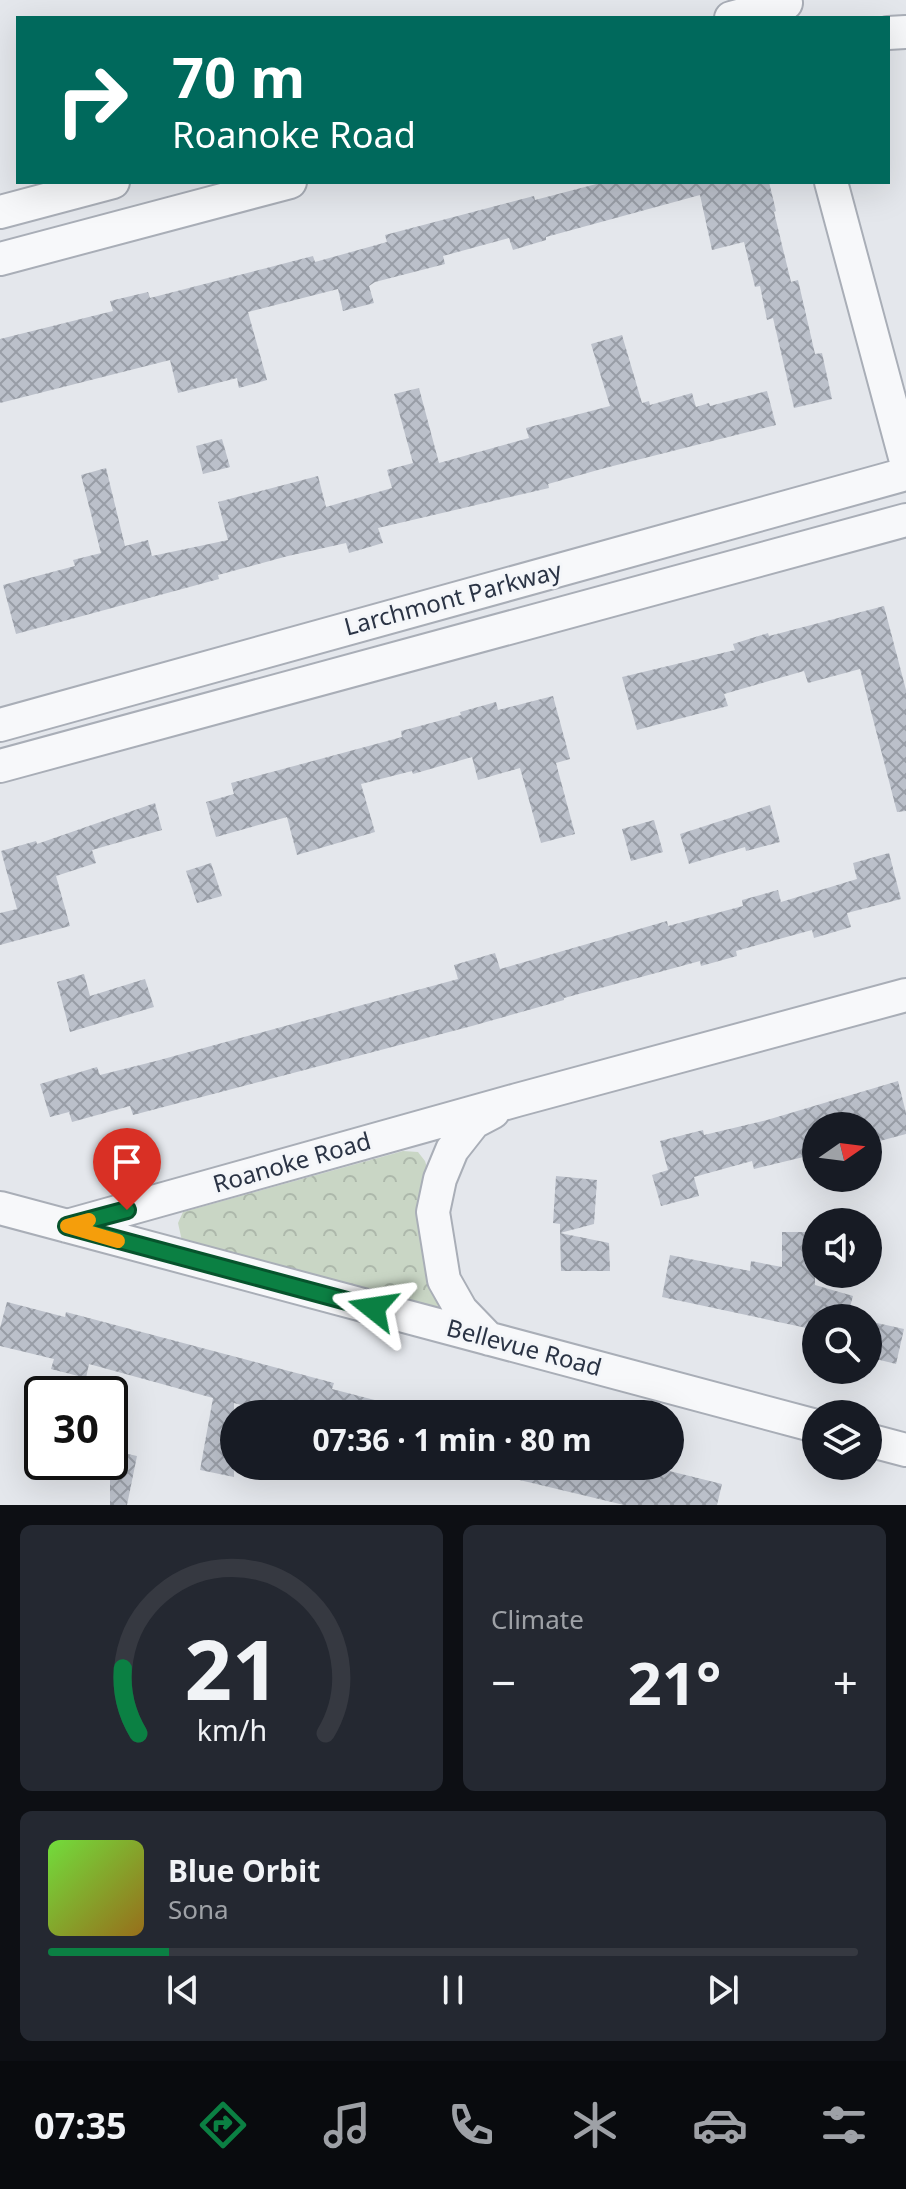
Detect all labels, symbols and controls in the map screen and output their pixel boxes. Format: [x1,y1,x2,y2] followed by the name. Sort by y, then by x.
[172,38,305,114] text: 70 m
[40,48,144,152] icon: right
[172,110,416,159] text: Roanoke Road
[340,552,566,642] street label: Larchmont Parkway
[802,1112,882,1192] north arrow
[802,1112,882,1480] map controls
[209,1123,374,1200] street label: Roanoke Road
[93,1128,161,1210] pin
[105,1140,149,1184] icon: arrive
[802,1208,882,1288] button: sound
[331,1266,415,1350] position arrow
[802,1304,882,1384] button: search
[443,1310,605,1383] street label: Bellevue Road
[24,1376,128,1480] speed limit sign: 30
[802,1400,882,1480] button: layers
[312,1419,592,1460] text: 07:36 · 1 min · 80 m
[491,1601,584,1637] text: Climate
[184,1611,279,1724] text: 21
[627,1641,722,1723] text: 21°
[491,1652,516,1712] text: −
[833,1652,858,1712] text: +
[196,1710,267,1749] text: km/h
[168,1850,320,1891] text: Blue Orbit
[168,1891,229,1927] text: Sona
[161,1968,205,2012] icon: previous
[431,1968,475,2012] icon: pause
[701,1968,745,2012] icon: next
[195,2097,251,2153] icon: directions
[319,2097,375,2153] icon: music
[443,2097,499,2153] icon: phone
[567,2097,623,2153] icon: climate
[692,2097,748,2153] icon: car
[816,2097,872,2153] icon: filters
[34,2101,127,2150] text: 07:35

